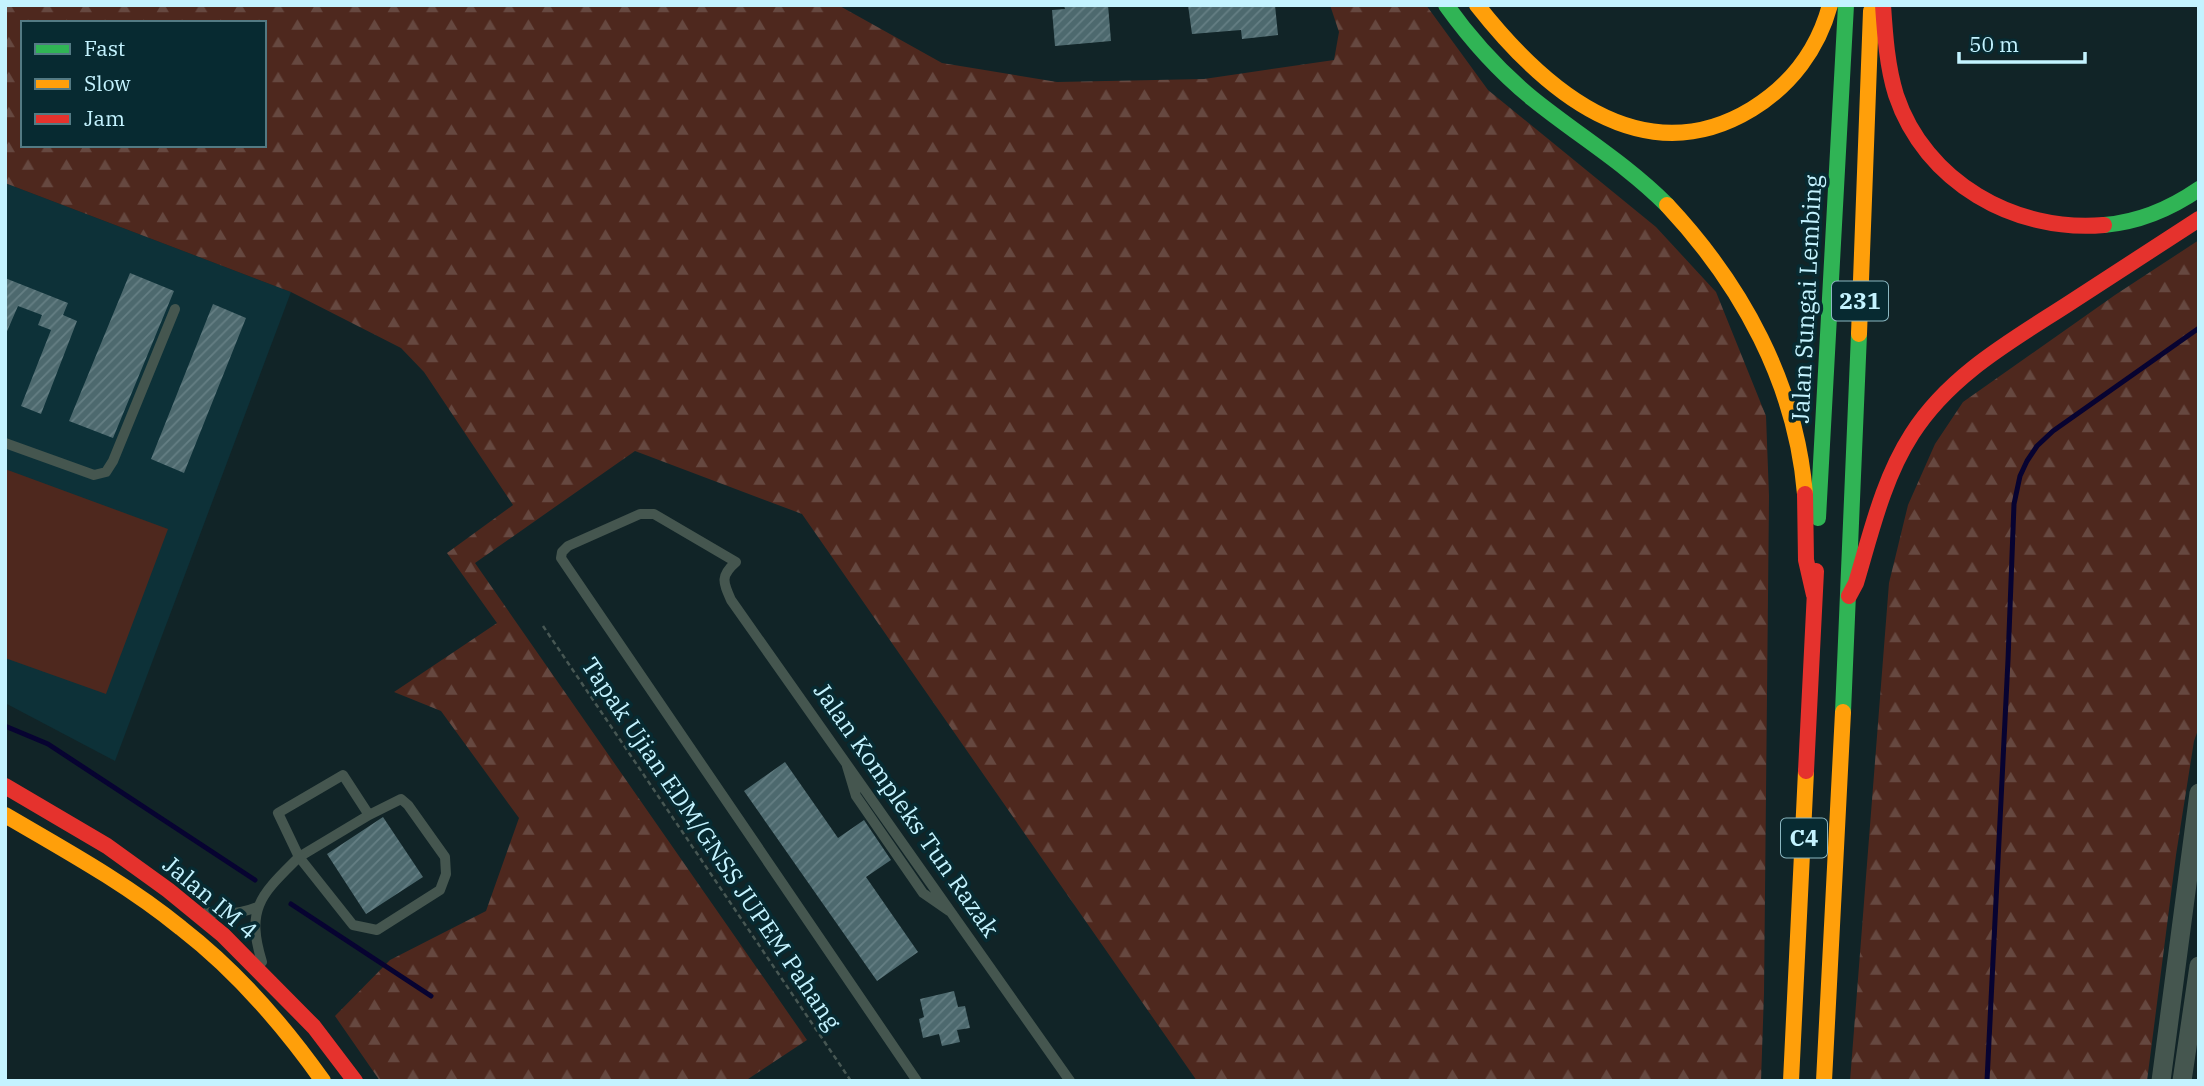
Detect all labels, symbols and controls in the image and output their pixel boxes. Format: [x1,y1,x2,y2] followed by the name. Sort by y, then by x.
[21,21,266,147] legend
[1959,21,2085,65] scale bar
[1969,30,2019,58] text: 50 m
[84,34,125,62] text: Fast
[84,69,131,97] text: Slow
[84,104,125,132] text: Jam
[1784,174,1828,424] street label: Jalan Sungai Lembing
[1832,282,1888,320] road number: 231
[575,651,849,1036] street label: Tapak Ujian EDM/GNSS JUPEM Pahang
[807,676,1007,943] street label: Jalan Kompleks Tun Razak
[1781,818,1827,858] road number: C4
[157,848,265,946] street label: Jalan IM 4

